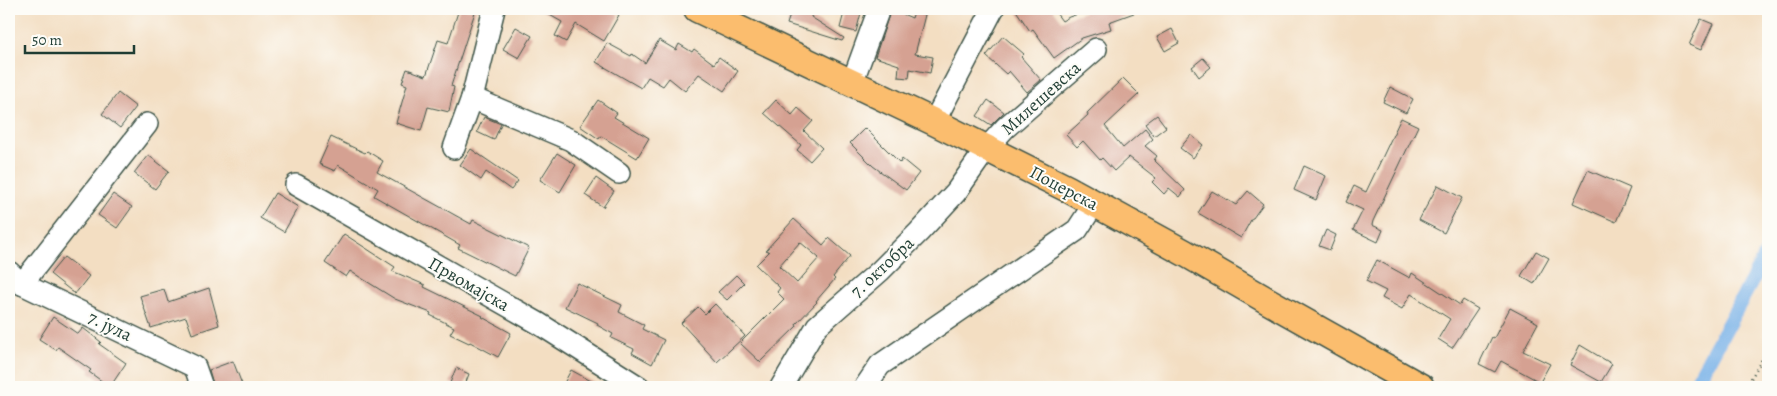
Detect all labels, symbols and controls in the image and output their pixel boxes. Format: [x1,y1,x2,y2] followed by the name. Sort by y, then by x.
[25,22,134,54] scale bar
[32,30,62,50] text: 50 m
[996,55,1086,140] street label: Милешевска
[1026,160,1103,216] street label: Поцерска
[845,231,920,303] street label: 7. октобра
[424,251,515,317] street label: Првомајска
[84,305,137,347] street label: 7. јула

